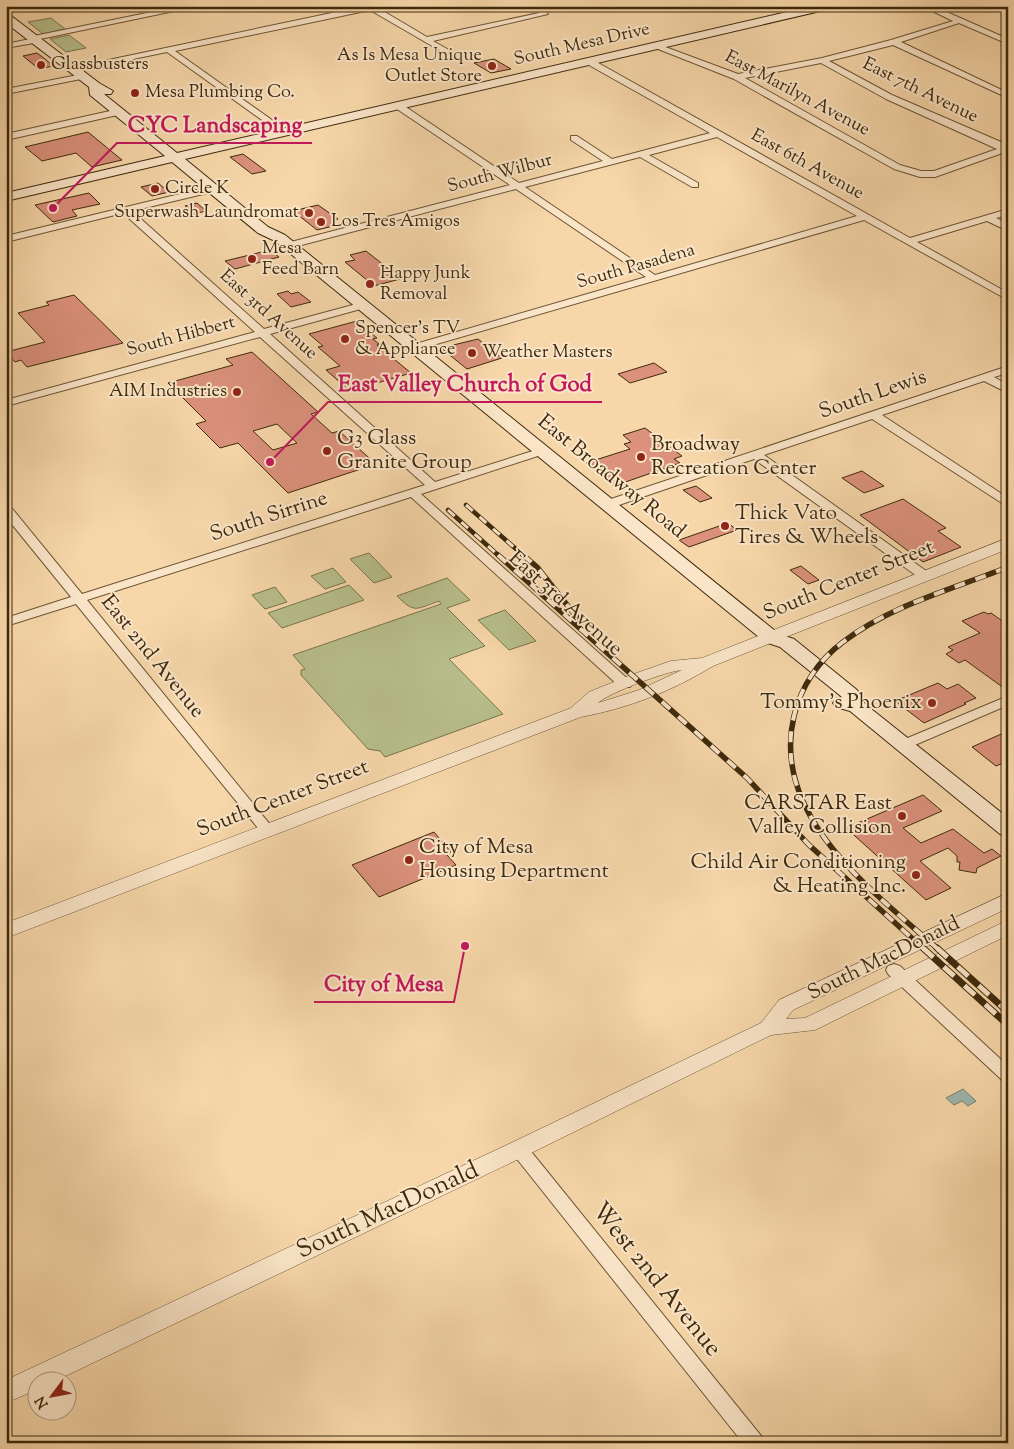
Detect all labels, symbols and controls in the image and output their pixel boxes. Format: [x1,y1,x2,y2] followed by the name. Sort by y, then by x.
[512,17,652,73] street label: South Mesa Drive
[337,43,482,90] place label: As Is Mesa Unique Outlet Store
[720,45,874,143] street label: East Marilyn Avenue
[51,52,149,78] place label: Glassbusters
[858,52,982,130] street label: East 7th Avenue
[35,59,47,71] marker: Glassbusters
[486,60,498,72] marker: As Is Mesa Unique Outlet Store
[145,80,295,106] place label: Mesa Plumbing Co.
[129,87,141,99] marker: Mesa Plumbing Co.
[117,106,312,143] callout: CYC Landscaping
[128,111,302,143] text: CYC Landscaping
[746,123,868,207] street label: East 6th Avenue
[445,147,556,200] street label: South Wilbur
[165,176,229,202] place label: Circle K
[149,183,161,195] marker: Circle K
[114,200,299,226] place label: Superwash Laundromat
[303,207,315,219] marker: Superwash Laundromat
[331,209,460,235] place label: Los Tres Amigos
[315,216,327,228] marker: Los Tres Amigos
[262,236,340,283] place label: Mesa Feed Barn
[574,238,698,296] street label: South Pasadena
[246,253,258,265] marker: Mesa Feed Barn
[380,261,471,308] place label: Happy Junk Removal
[213,264,323,366] street label: East 3rd Avenue
[364,278,376,290] marker: Happy Junk Removal
[124,310,238,364] street label: South Hibbert
[355,316,461,363] place label: Spencer's TV & Appliance
[339,333,351,345] marker: Spencer's TV & Appliance
[482,340,613,366] place label: Weather Masters
[466,347,478,359] marker: Weather Masters
[815,363,931,427] street label: South Lewis
[328,365,602,402] callout: East Valley Church of God
[338,370,593,402] text: East Valley Church of God
[109,379,227,405] place label: AIM Industries
[231,386,243,398] marker: AIM Industries
[530,408,692,546] street label: East Broadway Road
[337,424,472,478] place label: G3 Glass Granite Group
[651,430,817,484] place label: Broadway Recreation Center
[321,445,333,457] marker: G3 Glass Granite Group
[635,451,647,463] marker: Broadway Recreation Center
[206,484,332,550] street label: South Sirrine
[735,499,878,553] place label: Thick Vato Tires & Wheels
[719,520,731,532] marker: Thick Vato Tires & Wheels
[759,533,939,629] street label: South Center Street
[501,544,629,664] street label: East 3rd Avenue
[93,589,211,725] street label: East 2nd Avenue
[760,688,922,718] place label: Tommy’s Phoenix
[926,697,938,709] marker: Tommy’s Phoenix
[193,752,373,846] street label: South Center Street
[744,789,892,843] place label: CARSTAR East Valley Collision
[896,810,908,822] marker: CARSTAR East Valley Collision
[419,833,609,887] place label: City of Mesa Housing Department
[690,848,906,902] place label: Child Air Conditioning & Heating Inc.
[403,854,415,866] marker: City of Mesa Housing Department
[910,869,922,881] marker: Child Air Conditioning & Heating Inc.
[803,909,965,1009] street label: South MacDonald
[314,965,454,1002] callout: City of Mesa
[324,970,445,1002] text: City of Mesa
[291,1153,485,1269] street label: South MacDonald
[582,1195,730,1365] street label: West 2nd Avenue
[28,1372,78,1422] north arrow
[31,1392,54,1412] text: N

